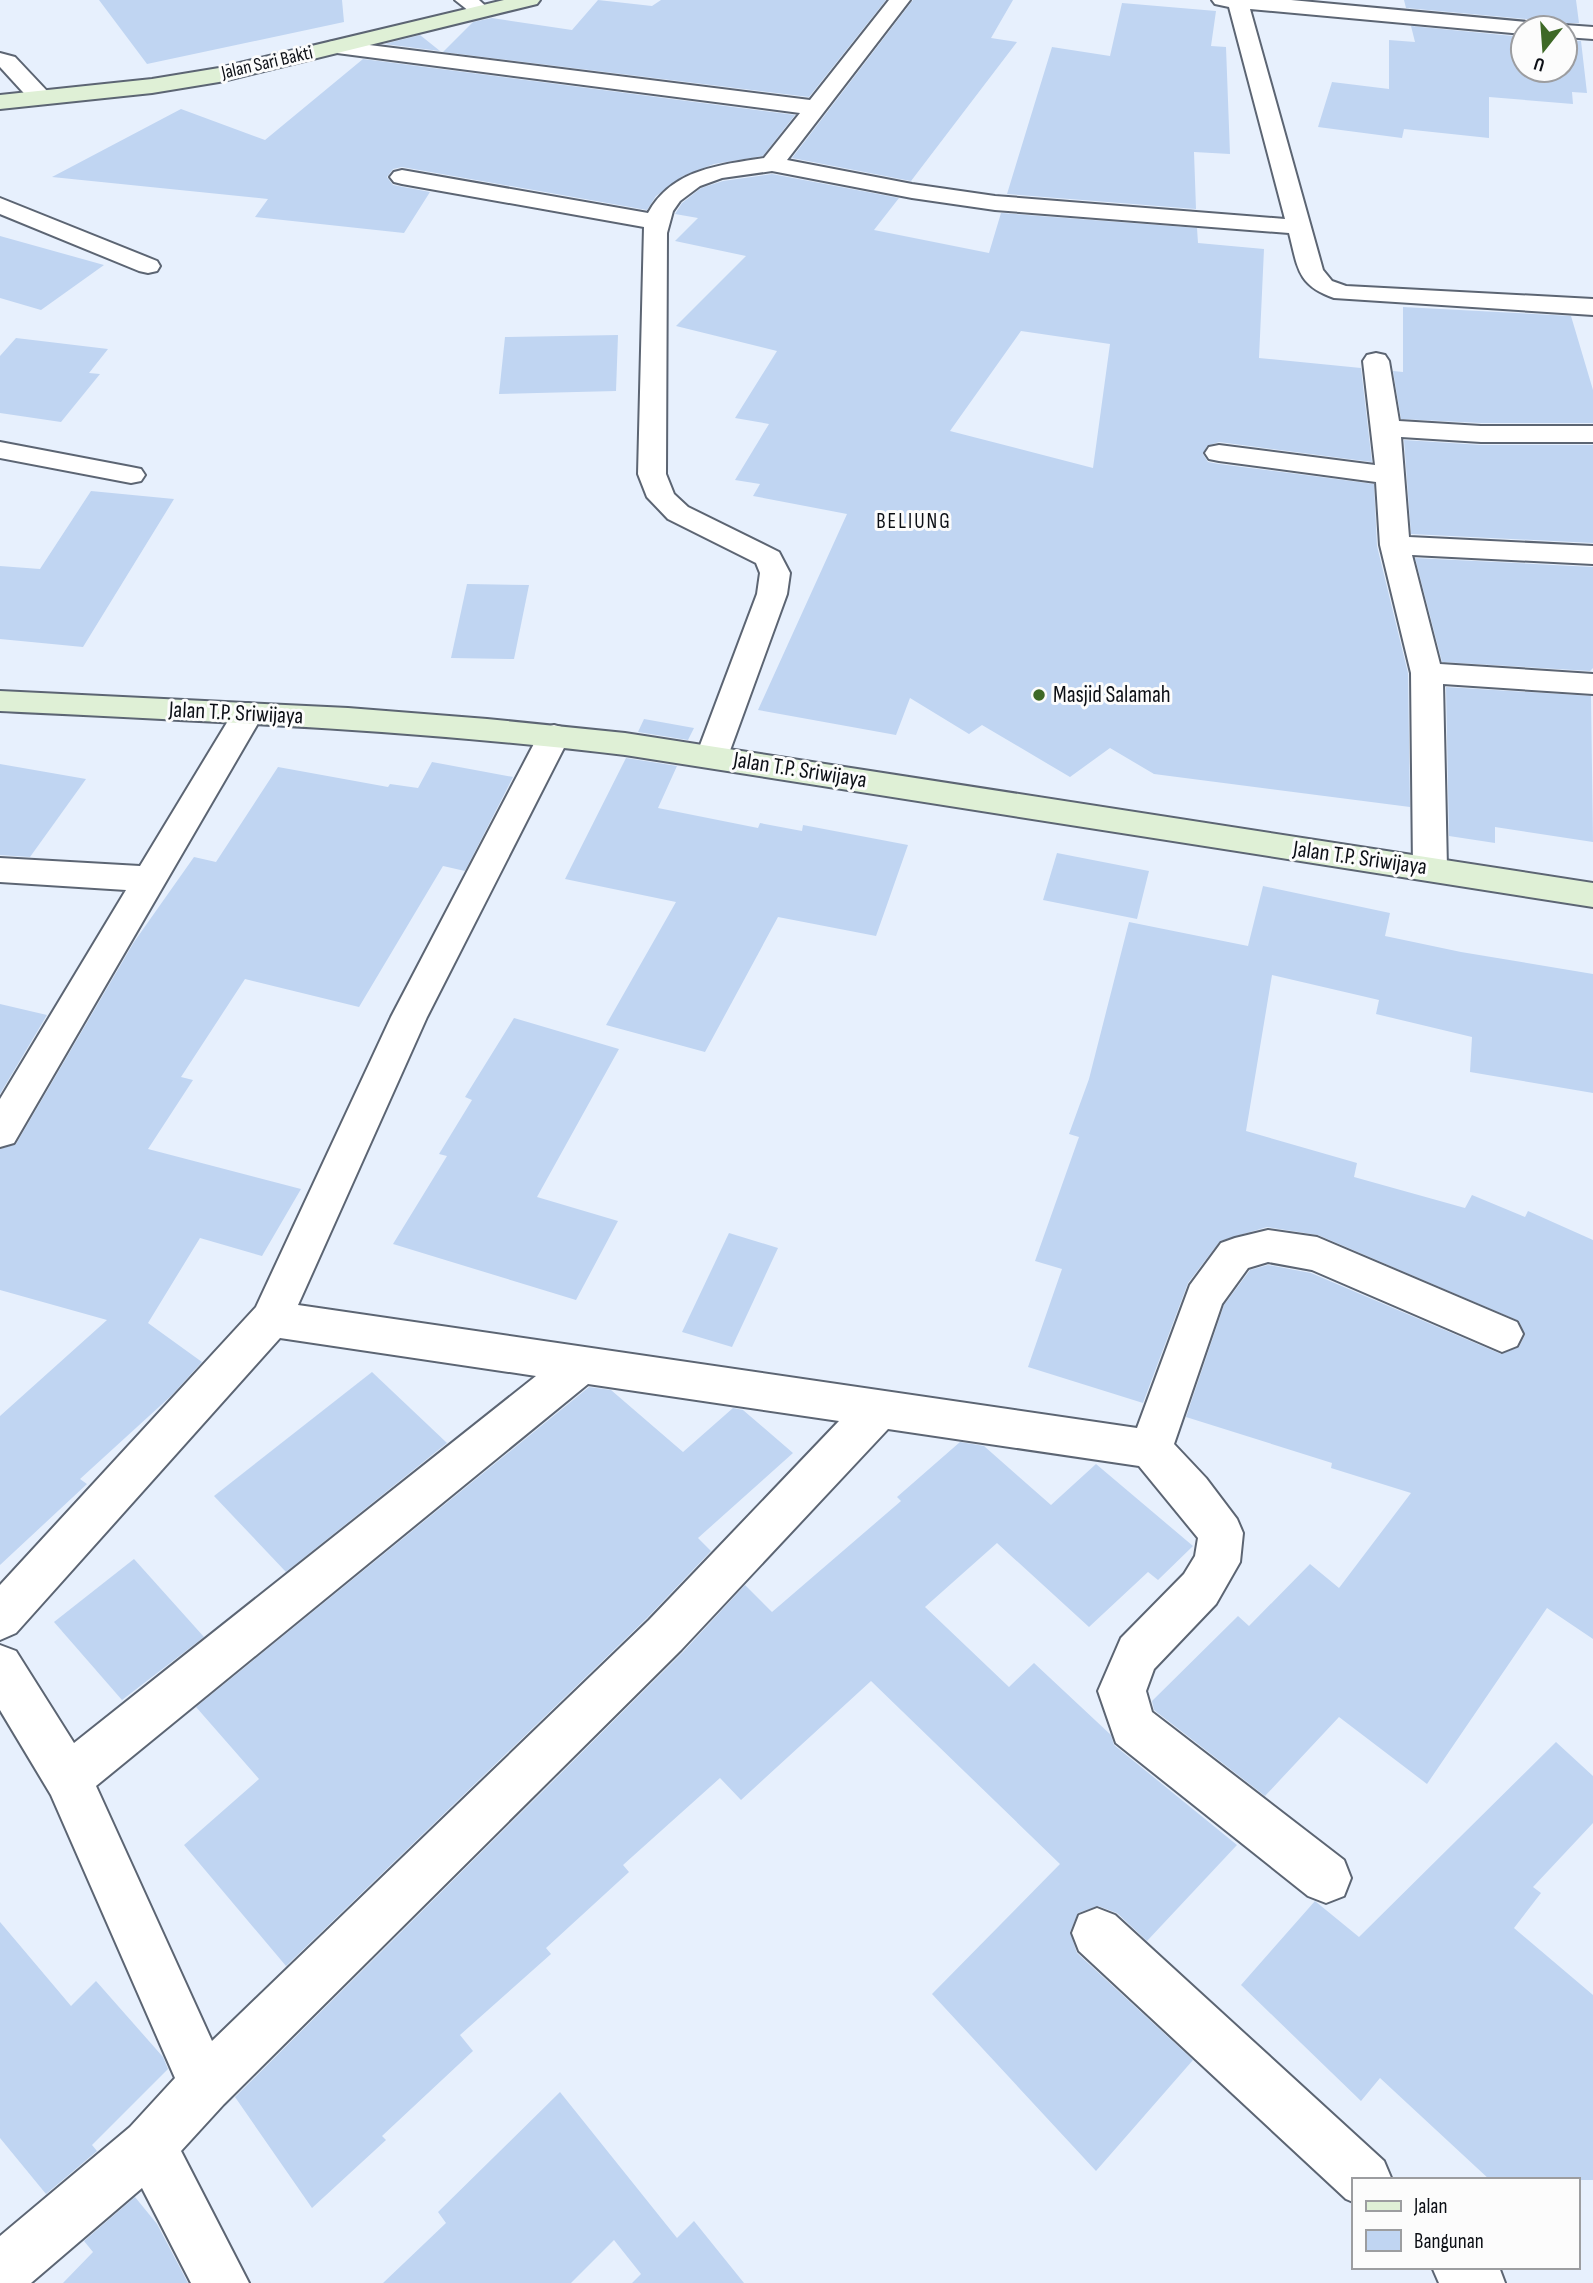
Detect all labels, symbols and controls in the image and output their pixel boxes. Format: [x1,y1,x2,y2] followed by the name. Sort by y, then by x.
[1509,14,1579,84] north arrow
[218,41,315,85] street label: Jalan Sari Bakti
[1531,51,1548,76] text: U
[876,509,952,534] district label: BELIUNG
[1053,681,1171,709] place label: Masjid Salamah
[1031,687,1047,703] marker: Masjid Salamah
[167,695,304,731] street label: Jalan T.P. Sriwijaya
[730,745,869,794] street label: Jalan T.P. Sriwijaya
[1290,835,1429,881] street label: Jalan T.P. Sriwijaya
[1352,2178,1579,2269] legend
[1413,2194,1447,2219] text: Jalan
[1414,2229,1484,2254] text: Bangunan

